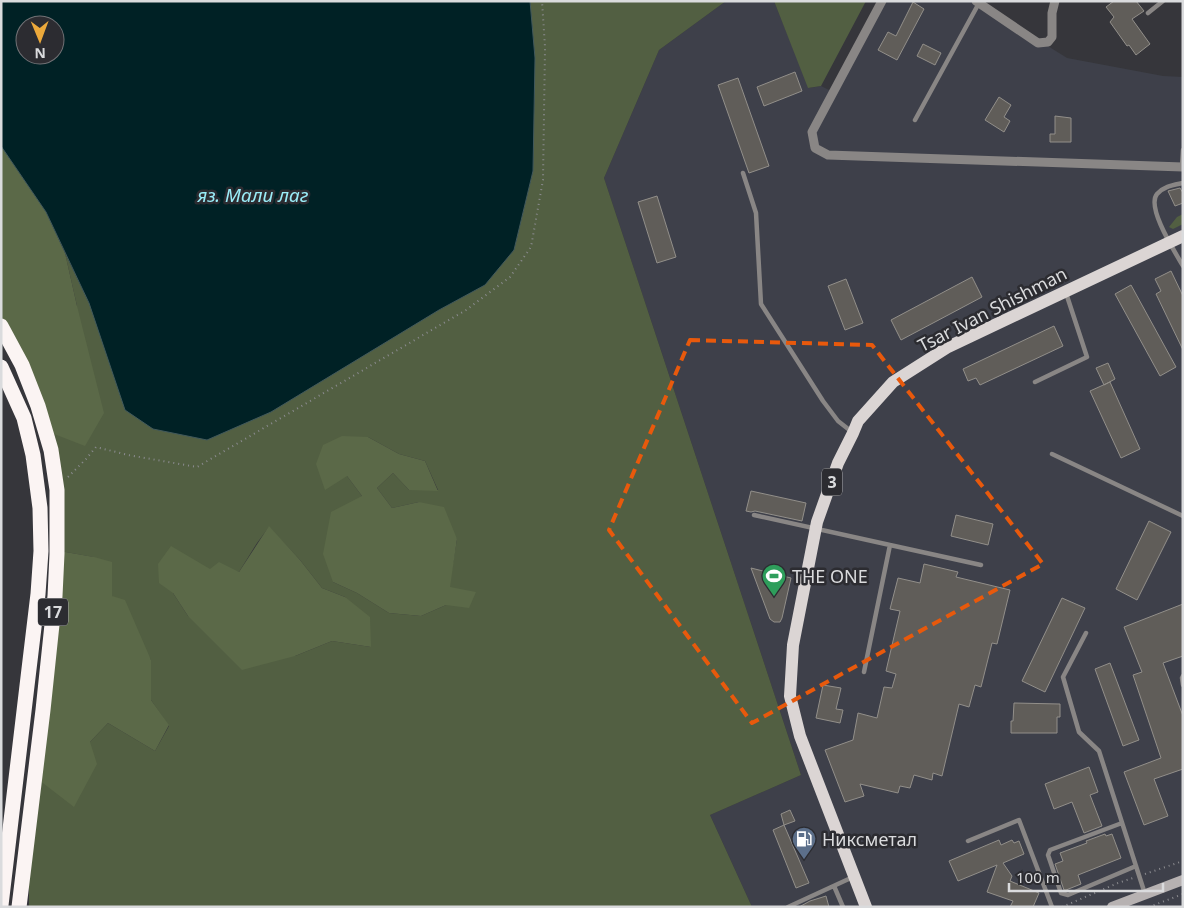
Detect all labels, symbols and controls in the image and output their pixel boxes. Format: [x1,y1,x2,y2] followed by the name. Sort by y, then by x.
[15,15,65,65] north arrow
[34,44,46,63] text: N
[196,182,309,208] water label: яз. Мали лаг
[913,261,1071,357] street label: Tsar Ivan Shishman
[822,468,842,496] road number: 3
[761,563,787,597] sports icon: THE ONE
[792,564,868,588] place label: THE ONE
[38,598,68,626] road number: 17
[791,826,817,860] fuel station icon: Никсметал
[822,827,917,851] place label: Никсметал
[1009,860,1163,892] scale bar
[1016,867,1060,887] text: 100 m

